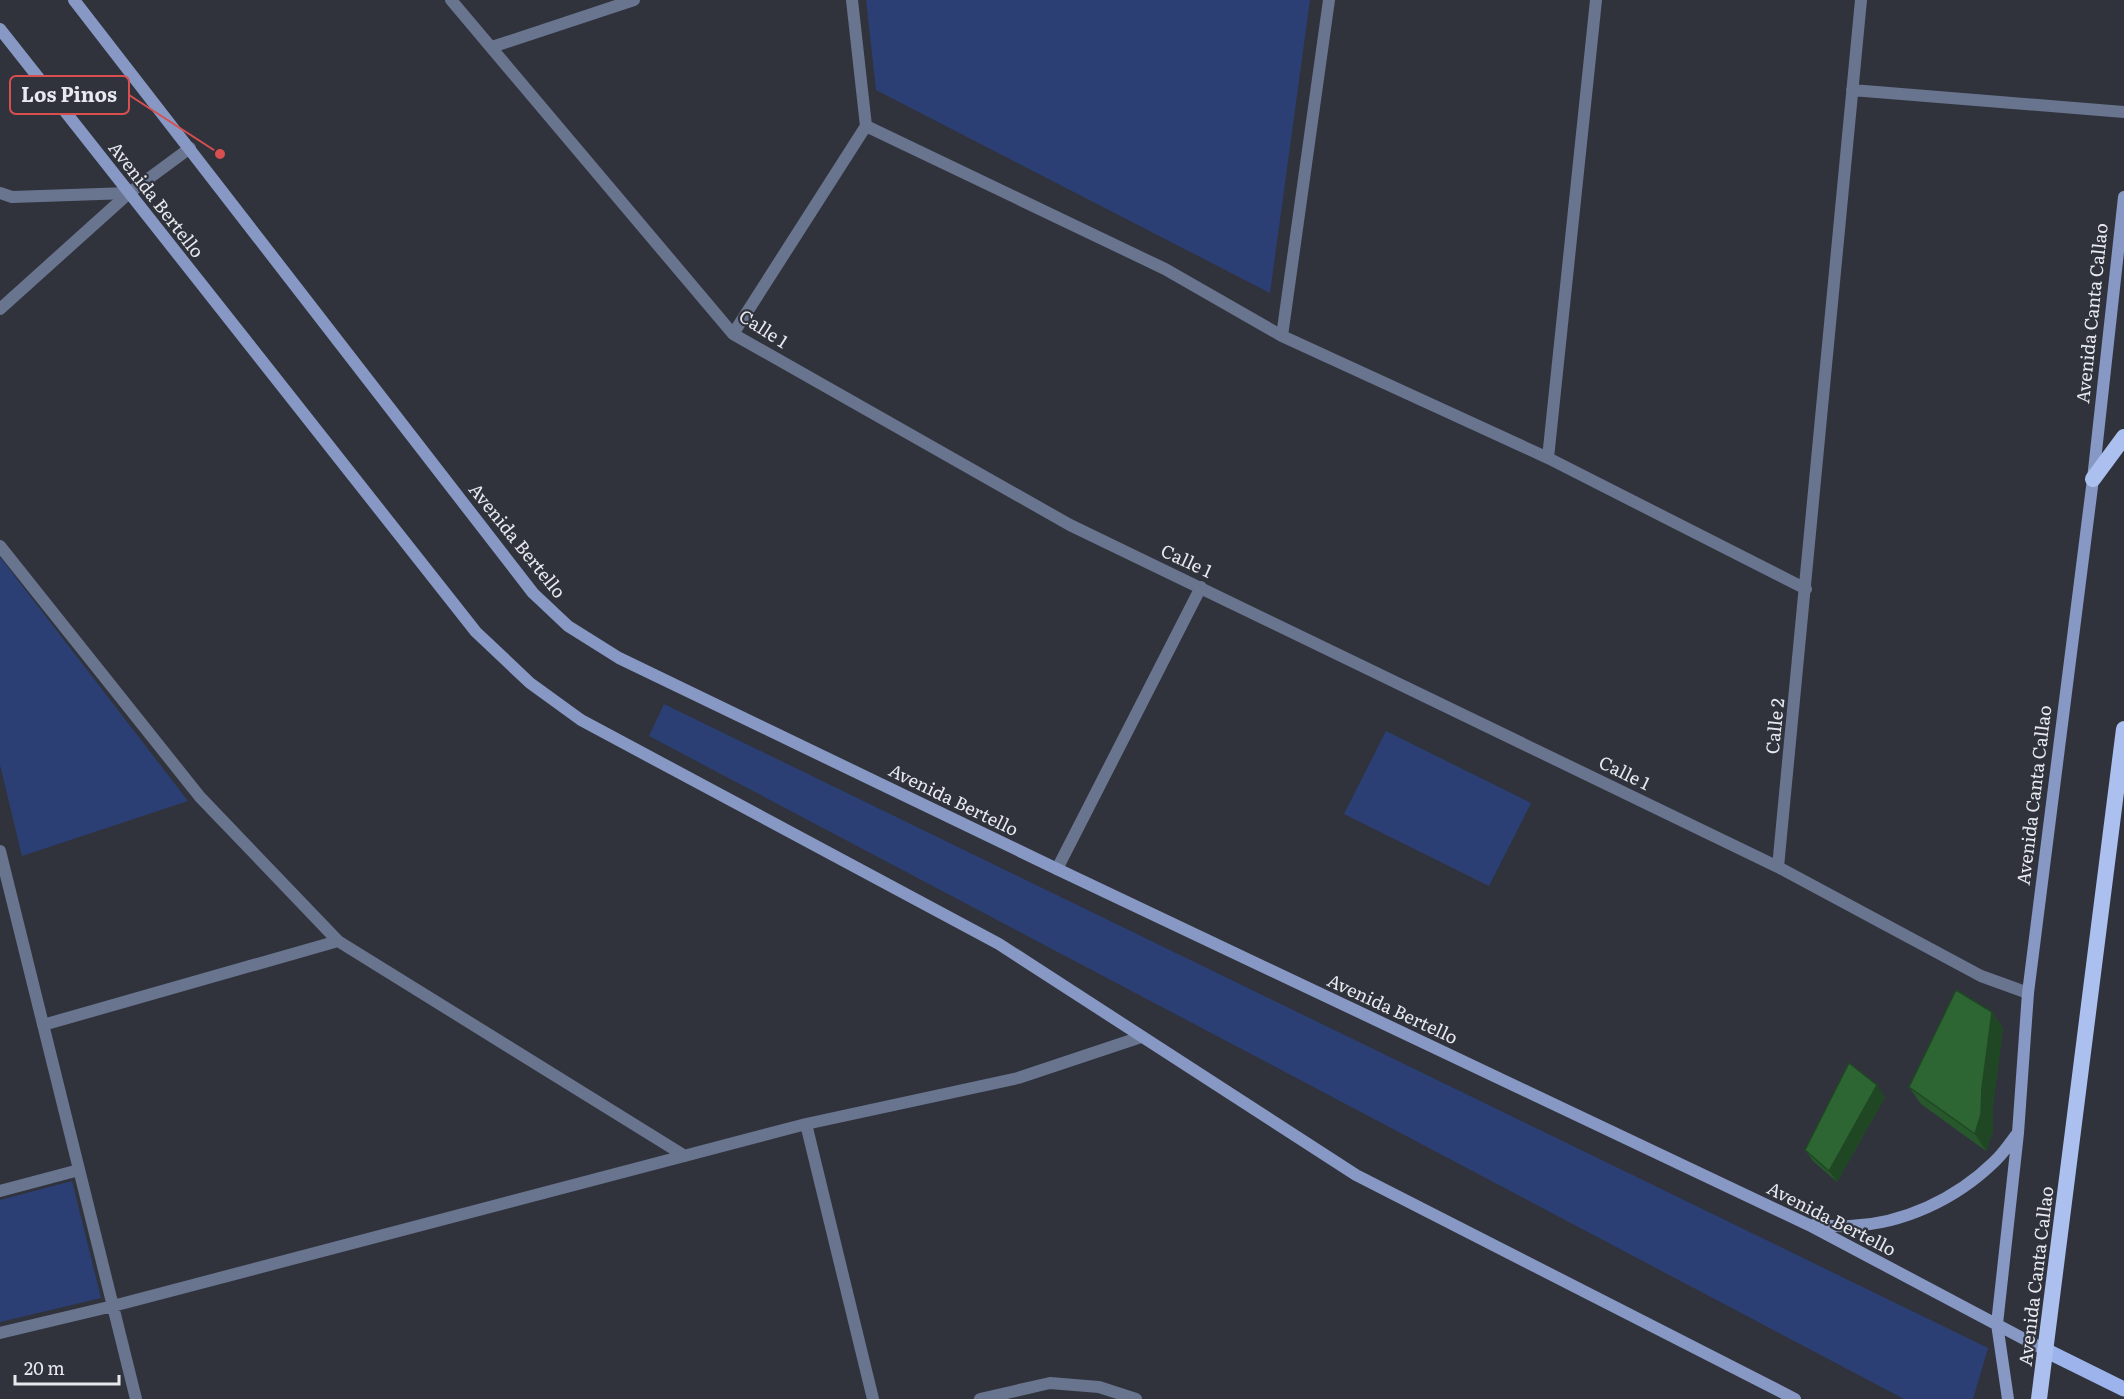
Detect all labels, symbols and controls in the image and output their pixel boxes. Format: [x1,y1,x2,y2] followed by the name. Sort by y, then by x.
[10,76,129,114] callout: Los Pinos
[21,78,117,108] text: Los Pinos
[103,135,211,263] street label: Avenida Bertello
[2068,221,2114,405] street label: Avenida Canta Callao
[734,302,794,354] street label: Calle 1
[463,477,573,603] street label: Avenida Bertello
[1157,536,1217,584] street label: Calle 1
[1758,697,1790,755] street label: Calle 2
[2009,703,2057,887] street label: Avenida Canta Callao
[1595,748,1655,796] street label: Calle 1
[885,756,1023,842] street label: Avenida Bertello
[1323,966,1463,1050] street label: Avenida Bertello
[1763,1174,1901,1262] street label: Avenida Bertello
[2011,1184,2059,1368] street label: Avenida Canta Callao
[15,1348,118,1386] scale bar
[24,1354,65,1381] text: 20 m

